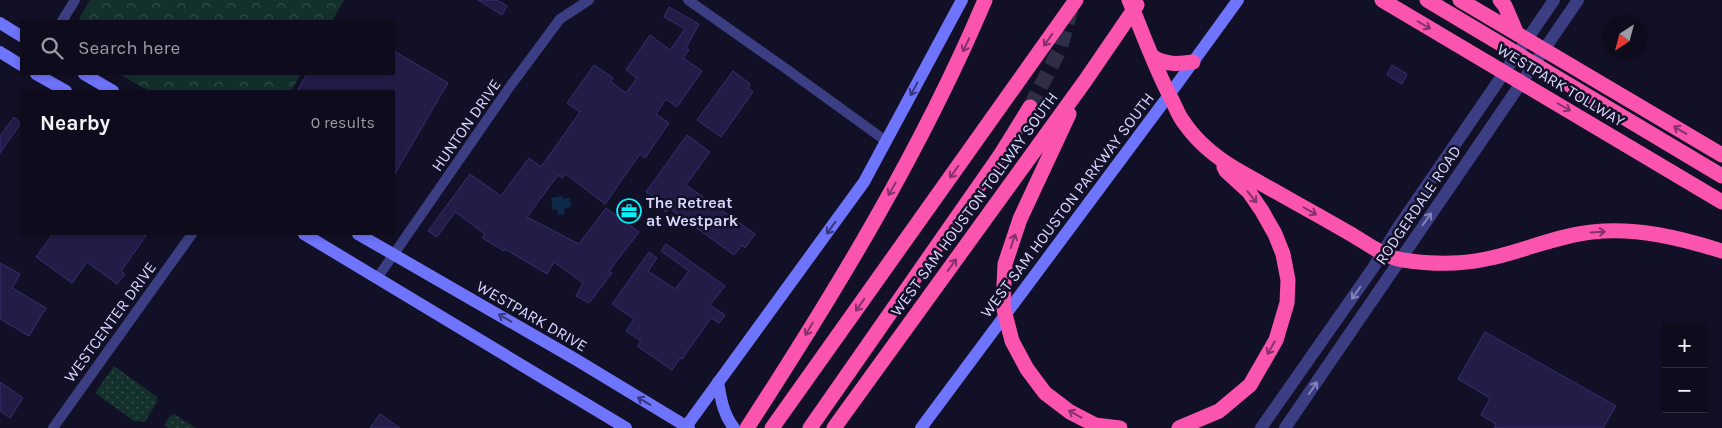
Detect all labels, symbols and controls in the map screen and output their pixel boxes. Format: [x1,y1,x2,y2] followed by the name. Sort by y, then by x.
[1602,15,1647,60] north arrow
[20,20,395,75] search box
[1416,20,1430,30] one-way arrow
[1043,33,1053,47] one-way arrow
[38,34,66,62] icon: search
[78,37,180,59] text: Search here
[960,37,970,52] one-way arrow
[1494,39,1629,131] street label: WESTPARK TOLLWAY
[427,75,505,175] street label: HUNTON DRIVE
[909,81,918,96] one-way arrow
[886,88,1062,320] street label: WEST SAM HOUSTON TOLLWAY SOUTH
[976,89,1158,321] street label: WEST SAM HOUSTON PARKWAY SOUTH
[1556,102,1571,112] one-way arrow
[40,111,110,135] text: Nearby
[311,113,375,132] text: 0 results
[1674,125,1688,135] one-way arrow
[1371,142,1465,268] street label: RODGERDALE ROAD
[949,165,959,179] one-way arrow
[887,182,897,197] one-way arrow
[1247,191,1258,204] one-way arrow
[646,193,739,230] place label: The Retreat at Westpark
[616,198,642,224] office icon: The Retreat at Westpark
[1302,207,1317,216] one-way arrow
[1422,212,1432,226] one-way arrow
[826,221,836,235] one-way arrow
[1590,227,1606,237] one-way arrow
[1008,233,1018,249] one-way arrow
[60,258,160,386] street label: WESTCENTER DRIVE
[947,258,957,272] one-way arrow
[473,277,591,355] street label: WESTPARK DRIVE
[1351,286,1361,300] one-way arrow
[855,298,865,312] one-way arrow
[498,313,512,323] one-way arrow
[803,322,813,336] one-way arrow
[1662,323,1707,413] map controls
[1662,323,1707,368] button: +
[1266,341,1276,356] one-way arrow
[1662,368,1707,413] button: −
[1308,381,1318,395] one-way arrow
[638,396,652,406] one-way arrow
[1067,409,1082,419] one-way arrow

